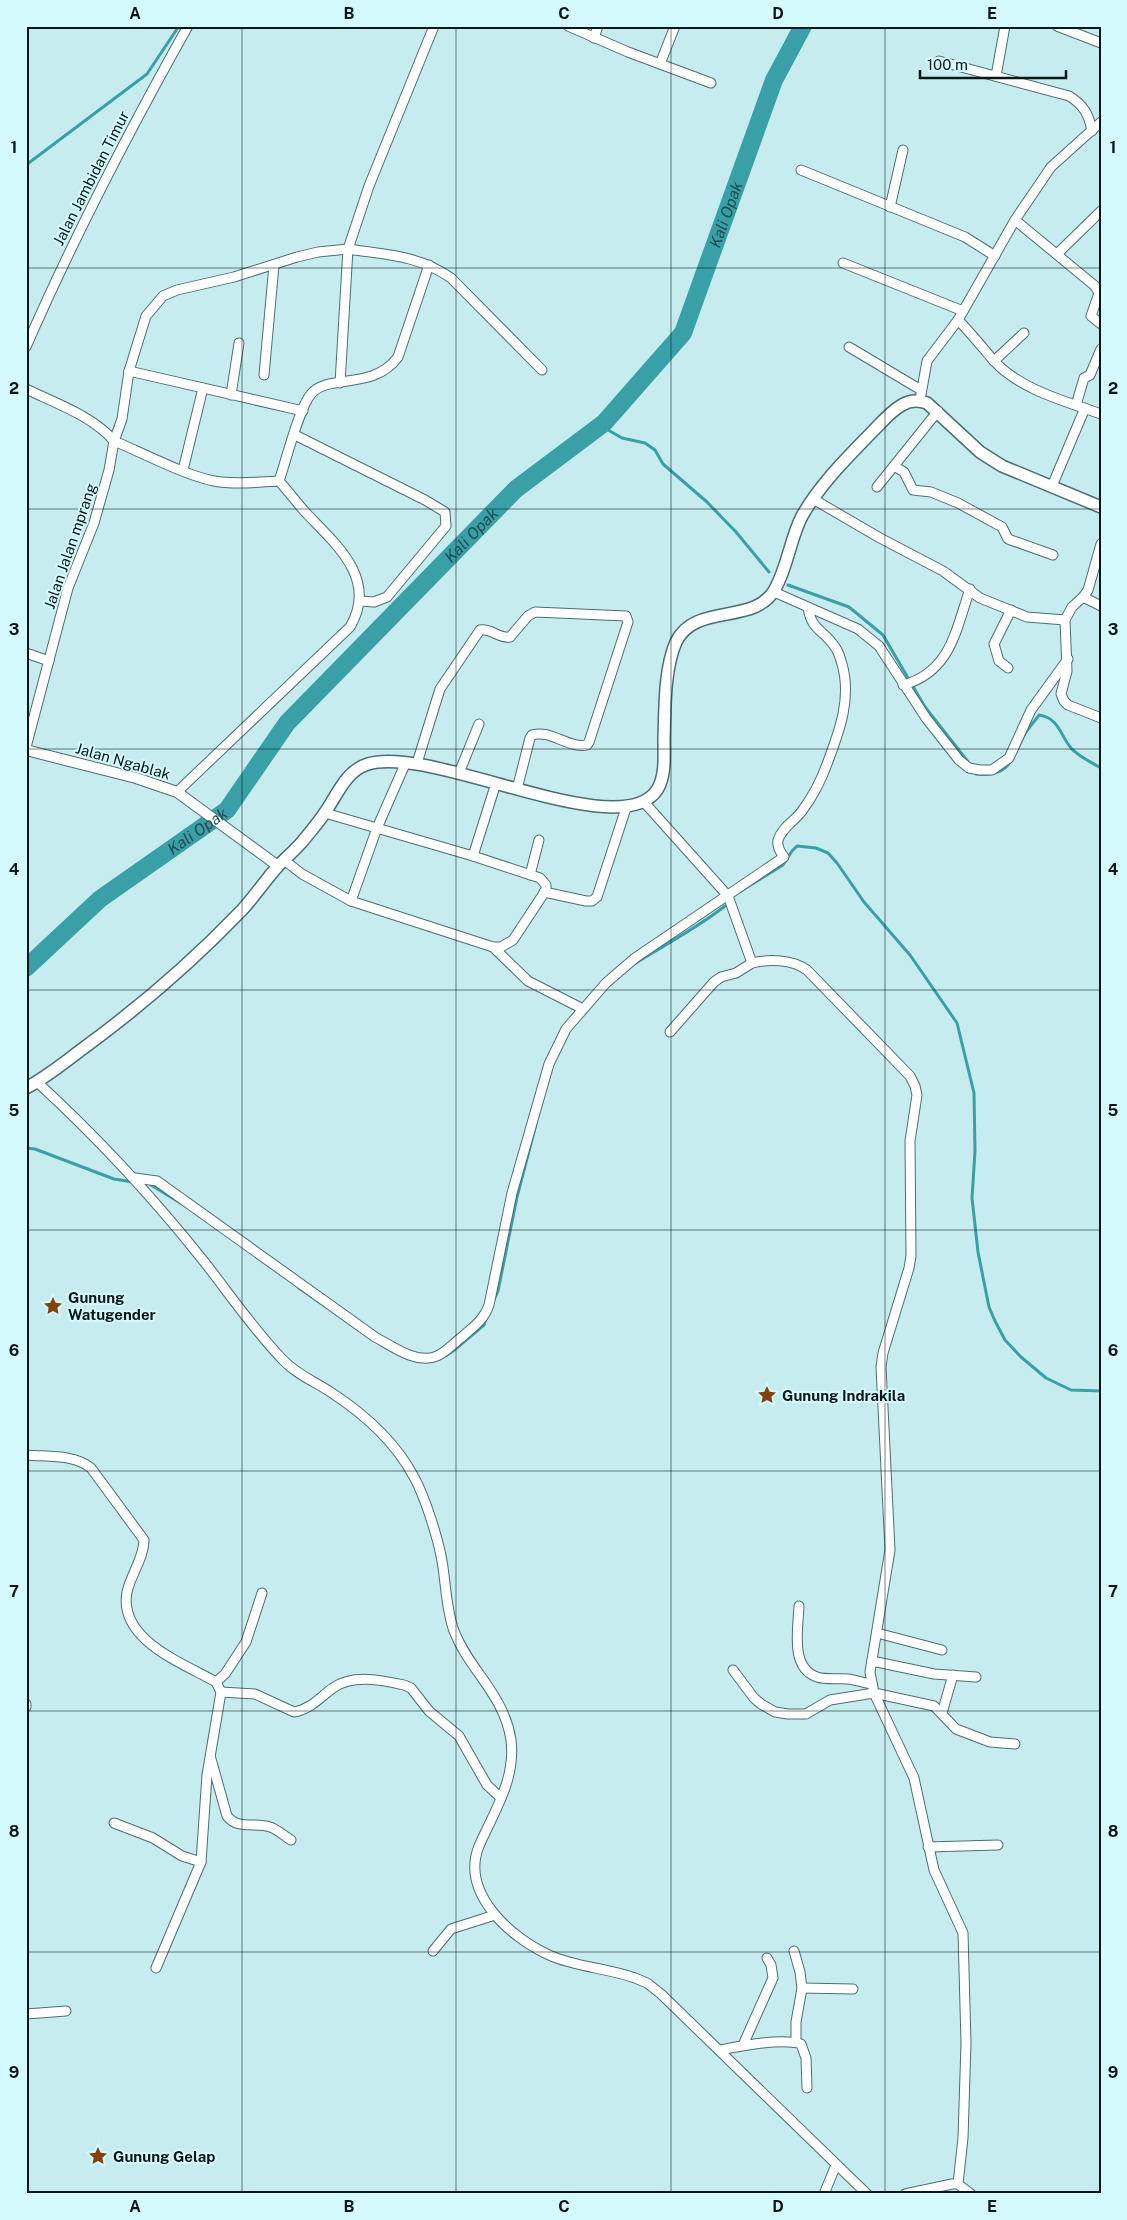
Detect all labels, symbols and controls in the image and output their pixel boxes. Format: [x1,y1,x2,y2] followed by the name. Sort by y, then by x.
[129,4,141,23] text: A
[344,4,355,23] text: B
[558,4,570,23] text: C
[772,4,784,23] text: D
[987,4,997,23] text: E
[920,48,1066,80] scale bar
[927,56,968,73] text: 100 m
[50,108,132,248] street label: Jalan Jambidan Timur
[11,138,17,157] text: 1
[1110,138,1116,157] text: 1
[705,179,746,250] water label: Kali Opak
[9,379,19,398] text: 2
[1108,379,1118,398] text: 2
[40,481,100,611] street label: Jalan Jalan mprang
[440,503,502,566] water label: Kali Opak
[9,620,19,639] text: 3
[1108,620,1118,639] text: 3
[74,739,172,783] street label: Jalan Ngablak
[164,803,231,858] water label: Kali Opak
[9,860,20,879] text: 4
[1108,860,1119,879] text: 4
[9,1101,20,1120] text: 5
[1108,1101,1119,1120] text: 5
[68,1289,156,1323] place label: Gunung Watugender
[42,1295,64,1317] place icon: Gunung Watugender
[9,1341,19,1360] text: 6
[1108,1341,1118,1360] text: 6
[756,1384,778,1406] place icon: Gunung Indrakila
[782,1387,905,1404] place label: Gunung Indrakila
[9,1582,19,1601] text: 7
[1108,1582,1118,1601] text: 7
[9,1822,20,1841] text: 8
[1108,1822,1119,1841] text: 8
[9,2063,19,2082] text: 9
[1108,2063,1118,2082] text: 9
[87,2145,109,2167] place icon: Gunung Gelap
[113,2148,215,2165] place label: Gunung Gelap
[129,2197,141,2216] text: A
[344,2197,355,2216] text: B
[558,2197,570,2216] text: C
[772,2197,784,2216] text: D
[987,2197,997,2216] text: E

